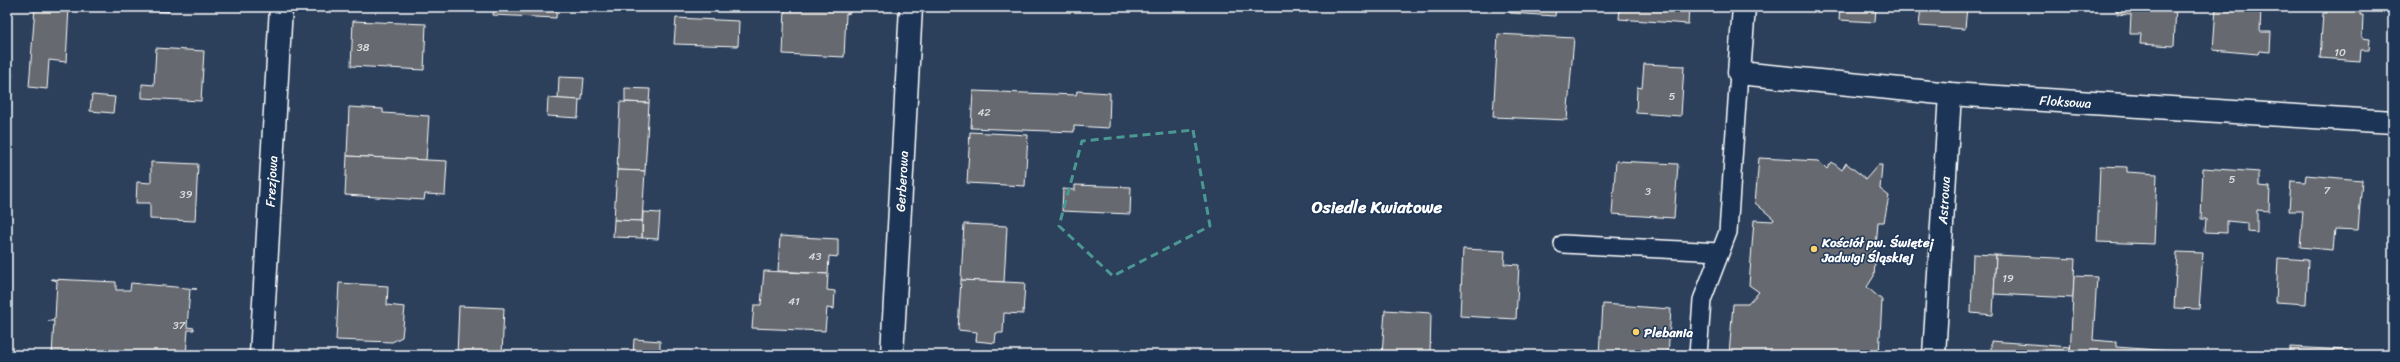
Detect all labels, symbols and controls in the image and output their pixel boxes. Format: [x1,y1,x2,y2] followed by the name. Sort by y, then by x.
[357,38,370,57] house number: 38
[2334,43,2346,62] house number: 10
[1669,87,1676,106] house number: 5
[2039,89,2093,115] street label: Floksowa
[977,103,991,122] house number: 42
[889,150,915,212] street label: Gerberowa
[259,155,284,208] street label: Frezjowa
[2229,170,2236,189] house number: 5
[1931,175,1957,226] street label: Astrowa
[2324,181,2331,200] house number: 7
[1645,182,1651,201] house number: 3
[180,185,193,204] house number: 39
[1312,192,1442,222] district label: Osiedle Kwiatowe
[1821,231,1935,269] place label: Kościół pw. Świętej Jadwigi Śląskiej
[1809,244,1819,254] marker: Kościół pw. Świętej Jadwigi Śląskiej
[809,247,821,266] house number: 43
[2002,269,2014,288] house number: 19
[788,292,800,311] house number: 41
[173,316,186,335] house number: 37
[1644,321,1693,344] place label: Plebania
[1631,327,1641,337] marker: Plebania

